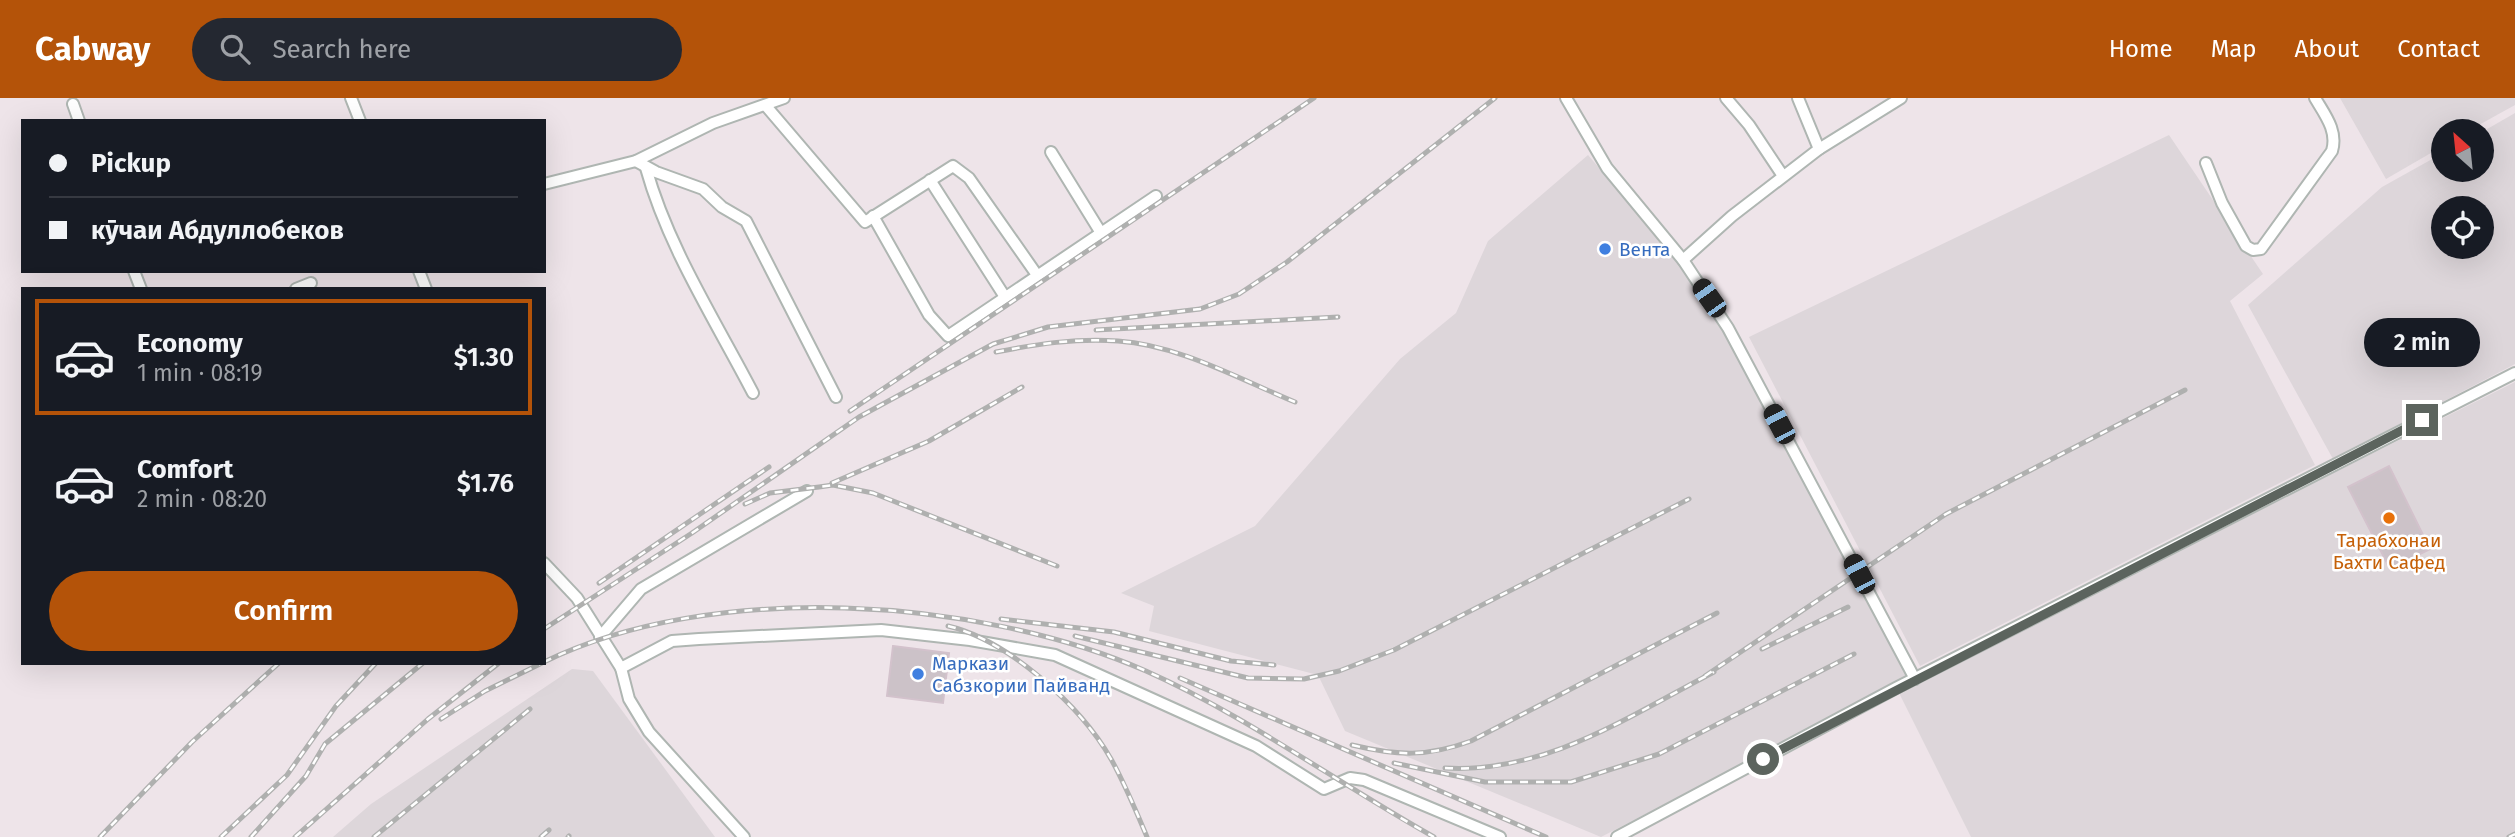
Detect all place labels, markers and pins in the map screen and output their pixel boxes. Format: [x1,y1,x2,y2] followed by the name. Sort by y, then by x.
[1619,238,1670,261] place label: Вента
[1597,241,1613,257] marker: Вента
[2381,510,2397,526] marker: Тарабхонаи Бахти Сафед
[2333,529,2445,574] place label: Тарабхонаи Бахти Сафед
[932,652,1110,697] place label: Маркази Сабзкории Пайванд
[910,666,926,682] marker: Маркази Сабзкории Пайванд

